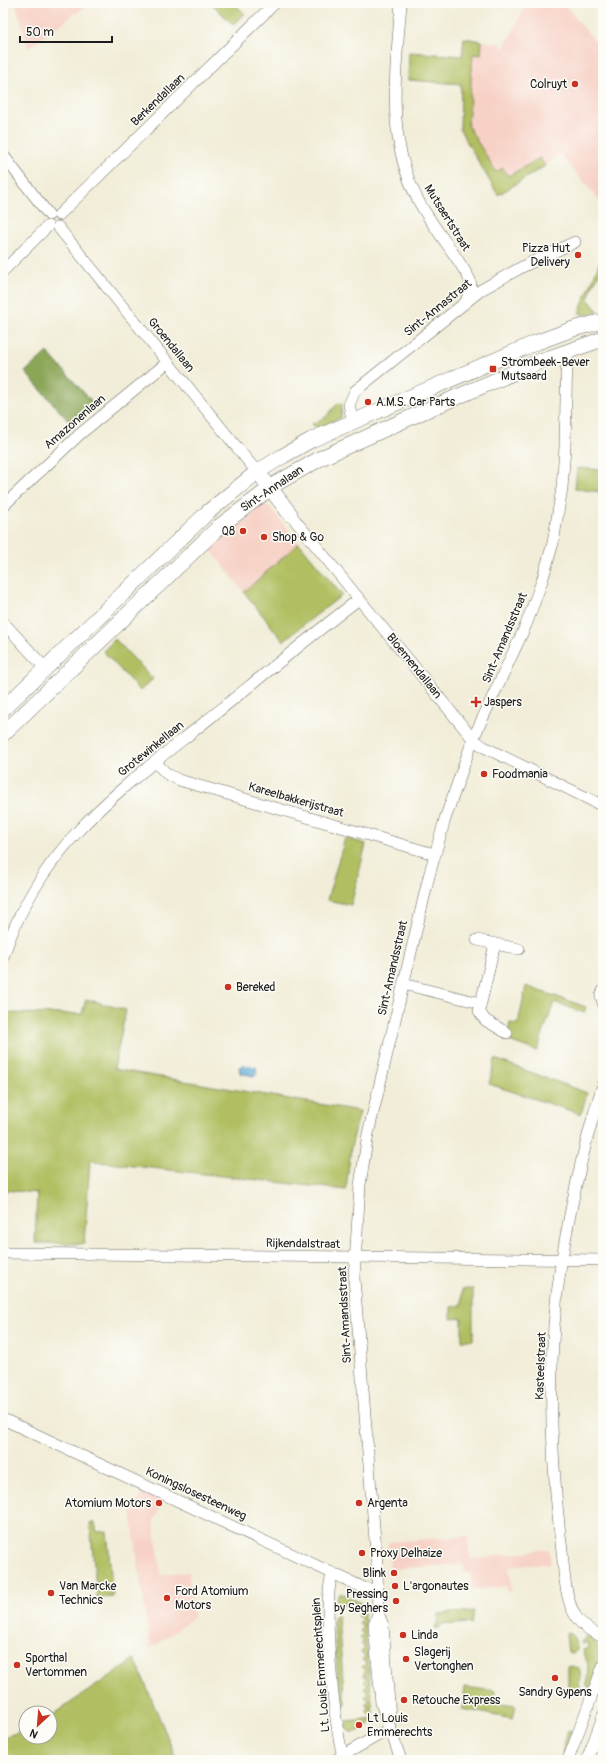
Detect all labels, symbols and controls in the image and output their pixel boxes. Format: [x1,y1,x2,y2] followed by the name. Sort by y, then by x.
[20,18,112,44] scale bar
[26,25,54,40] text: 50 m
[128,70,188,129] street label: Berkendallaan
[530,77,567,92] place label: Colruyt
[570,79,580,89] marker: Colruyt
[421,182,473,254] street label: Mutsaertstraat
[522,241,570,270] place label: Pizza Hut Delivery
[573,250,583,260] marker: Pizza Hut Delivery
[401,276,475,340] street label: Sint-Annastraat
[145,315,198,375] street label: Groendallaan
[501,355,590,384] place label: Strombeek-Bever Mutsaard
[488,364,498,374] marker: Strombeek-Bever Mutsaard
[41,391,109,453] street label: Amazonenlaan
[376,395,456,410] place label: A.M.S. Car Parts
[363,397,373,407] marker: A.M.S. Car Parts
[238,462,307,516] street label: Sint-Annalaan
[222,524,235,539] place label: Q8
[238,526,248,536] marker: Q8
[272,530,325,545] place label: Shop & Go
[259,532,269,542] marker: Shop & Go
[479,590,531,686] street label: Sint-Amandsstraat
[383,630,445,702] street label: Bloemendallaan
[484,695,523,710] place label: Jaspers
[471,697,481,707] marker: Jaspers
[115,718,187,780] street label: Grotewinkellaan
[492,767,548,782] place label: Foodmania
[479,769,489,779] marker: Foodmania
[247,779,346,821] street label: Kareelbakkerijstraat
[375,919,411,1017] street label: Sint-Amandsstraat
[236,980,276,995] place label: Bereked
[223,982,233,992] marker: Bereked
[266,1236,340,1252] street label: Rijkendalstraat
[335,1266,355,1364] street label: Sint-Amandsstraat
[532,1332,550,1400] street label: Kasteelstraat
[143,1464,249,1524] street label: Koningslosesteenweg
[65,1496,152,1511] place label: Atomium Motors
[367,1496,408,1511] place label: Argenta
[154,1498,164,1508] marker: Atomium Motors
[354,1498,364,1508] marker: Argenta
[370,1546,442,1561] place label: Proxy Delhaize
[357,1548,367,1558] marker: Proxy Delhaize
[363,1566,386,1581] place label: Blink
[389,1568,399,1578] marker: Blink
[59,1579,116,1608] place label: Van Marcke Technics
[403,1579,469,1594] place label: L'argonautes
[390,1581,400,1591] marker: L'argonautes
[175,1584,249,1613] place label: Ford Atomium Motors
[334,1587,389,1616] place label: Pressing by Seghers
[46,1588,56,1598] marker: Van Marcke Technics
[162,1593,172,1603] marker: Ford Atomium Motors
[391,1596,401,1606] marker: Pressing by Seghers
[309,1597,333,1733] street label: Lt. Louis Emmerechtsplein
[411,1628,438,1643] place label: Linda
[398,1630,408,1640] marker: Linda
[414,1645,474,1674] place label: Slagerij Vertonghen
[25,1651,87,1680] place label: Sporthal Vertommen
[401,1654,411,1664] marker: Slagerij Vertonghen
[12,1660,22,1670] marker: Sporthal Vertommen
[550,1673,560,1683] marker: Sandry Gypens
[518,1685,592,1700] place label: Sandry Gypens
[412,1693,501,1708] place label: Retouche Express
[399,1695,409,1705] marker: Retouche Express
[18,1705,58,1745] north arrow
[367,1711,433,1740] place label: Lt Louis Emmerechts
[354,1720,364,1730] marker: Lt Louis Emmerechts
[27,1726,40,1741] text: N

